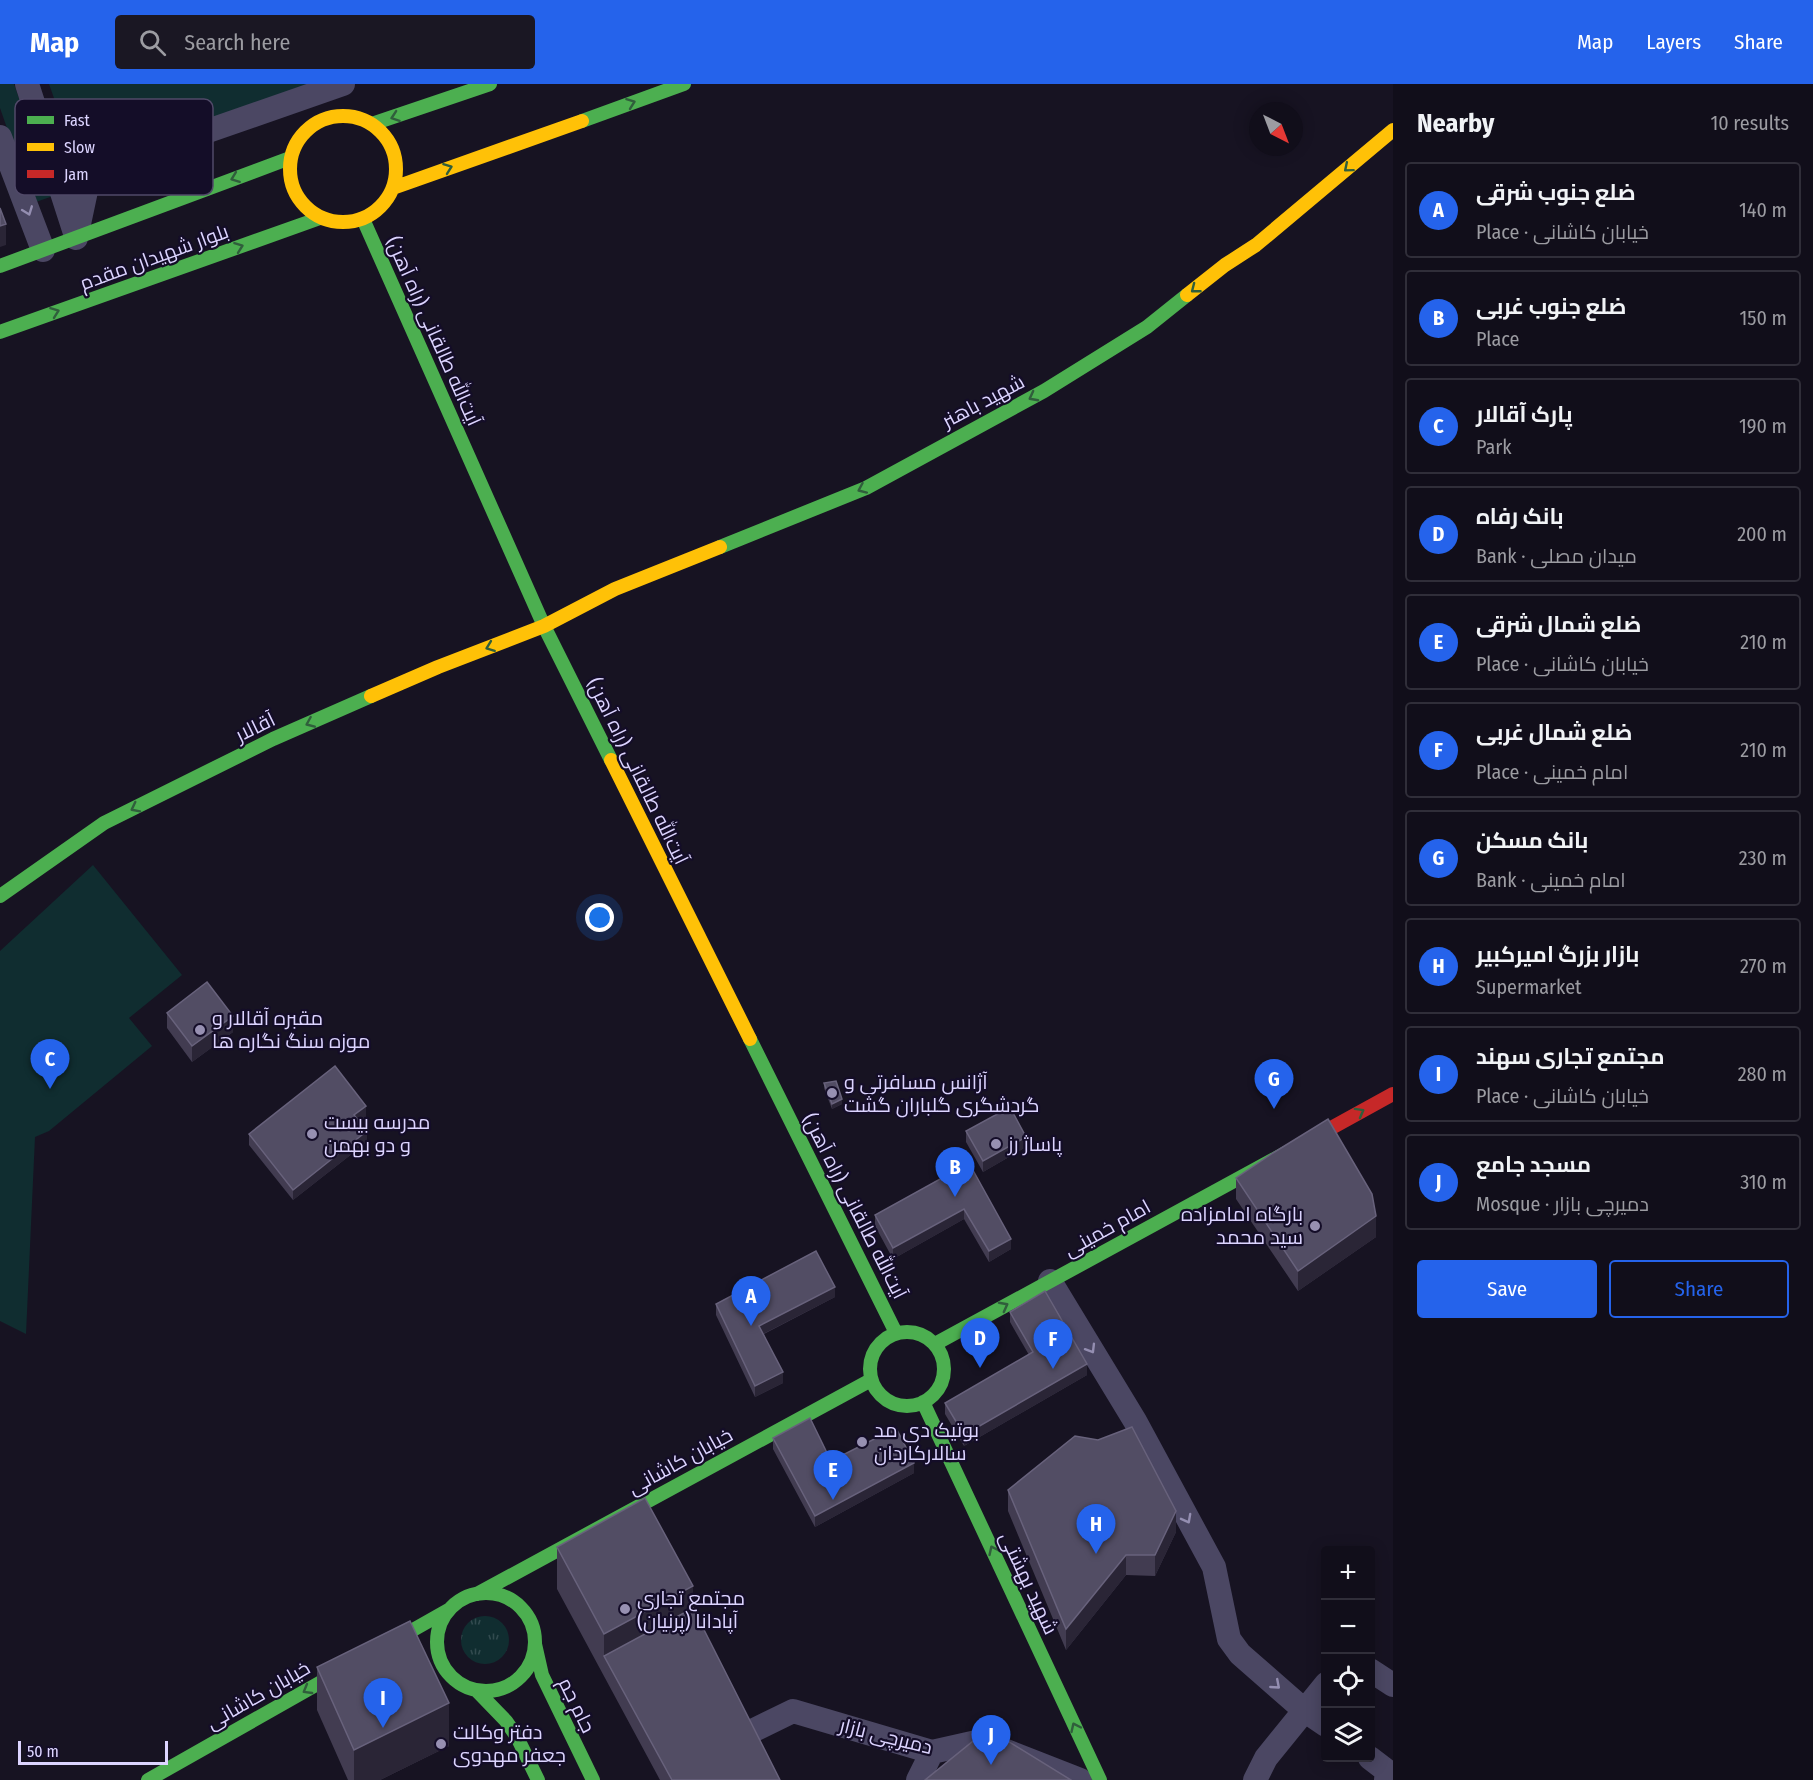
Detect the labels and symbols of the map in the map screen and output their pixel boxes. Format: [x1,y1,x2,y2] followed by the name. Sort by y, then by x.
[625,97,636,110] one-way arrow
[15,99,213,195] legend
[1249,102,1303,156] north arrow
[390,109,401,122] one-way arrow
[64,111,91,130] text: Fast
[64,138,95,157] text: Slow
[1344,161,1355,172] one-way arrow
[442,163,453,176] one-way arrow
[64,165,89,184] text: Jam
[231,171,241,184] one-way arrow
[21,205,34,216] one-way arrow
[76,219,233,297] street label: بلوار شهیدان مقدم
[380,232,488,430] street label: (راه آهن) آیت‌الله طالقانی
[233,242,244,255] one-way arrow
[1191,281,1202,292] one-way arrow
[49,307,60,320] one-way arrow
[937,369,1029,434] street label: شهید باهنر
[1029,389,1040,401] one-way arrow
[857,482,868,494] one-way arrow
[485,640,496,652] one-way arrow
[581,673,695,869] street label: (راه آهن) آیت‌الله طالقانی
[230,707,279,747] street label: آقالار
[305,716,316,728] one-way arrow
[130,801,141,812] one-way arrow
[585,903,614,932] your location
[212,1006,370,1053] place label: مقبره آقالار و موزه سنگ نگاره ها
[193,1023,207,1037] marker: مقبره آقالار و موزه سنگ نگاره ها
[31,1040,70,1089] pin: C
[1254,1060,1294,1109] pin: G
[844,1070,1040,1118] place label: آژانس مسافرتی و گردشگری گلباران گشت
[825,1086,839,1100] marker: آژانس مسافرتی و گردشگری گلباران گشت
[1354,1108,1364,1119] one-way arrow
[797,1109,913,1304] street label: (راه آهن) آیت‌الله طالقانی
[324,1110,430,1158] place label: مدرسه بیست و دو بهمن
[305,1127,319,1141] marker: مدرسه بیست و دو بهمن
[1007,1132,1063,1157] place label: پاساژ رز
[989,1137,1003,1151] marker: پاساژ رز
[936,1148,974,1197] pin: B
[1059,1194,1156,1263] street label: امام خمینی
[1181,1202,1303,1249] place label: بارگاه امامزاده سید محمد
[1308,1219,1322,1233] marker: بارگاه امامزاده سید محمد
[732,1276,771,1326] pin: A
[998,1302,1009,1313] one-way arrow
[960,1318,1000,1368] pin: D
[1034,1320,1072,1369] pin: F
[1084,1343,1096,1353] one-way arrow
[874,1418,979,1466] place label: بوتیک دی مد سالارکاردان
[623,1422,737,1500] street label: خیابان کاشانی
[855,1435,869,1449] marker: بوتیک دی مد سالارکاردان
[814,1450,852,1500] pin: E
[1076,1504,1116,1554] pin: H
[1180,1512,1192,1523] one-way arrow
[994,1528,1063,1638] street label: شهید بهشتی
[988,1546,1000,1557] one-way arrow
[637,1586,745,1634] place label: مجتمع تجاری آپادانا (پرنیان)
[618,1602,632,1616] marker: مجتمع تجاری آپادانا (پرنیان)
[202,1656,315,1735] street label: خیابان کاشانی
[552,1673,601,1737] street label: جام جم
[364,1678,403,1728] pin: I
[1269,1678,1280,1689] one-way arrow
[303,1683,313,1694] one-way arrow
[836,1713,935,1760] street label: دمیرچی بازار
[972,1716,1010,1765] pin: J
[453,1720,566,1768] place label: دفتر وکالت جعفر مهدوی
[1071,1723,1083,1734] one-way arrow
[434,1737,448,1751] marker: دفتر وکالت جعفر مهدوی
[18,1738,168,1766] scale bar

